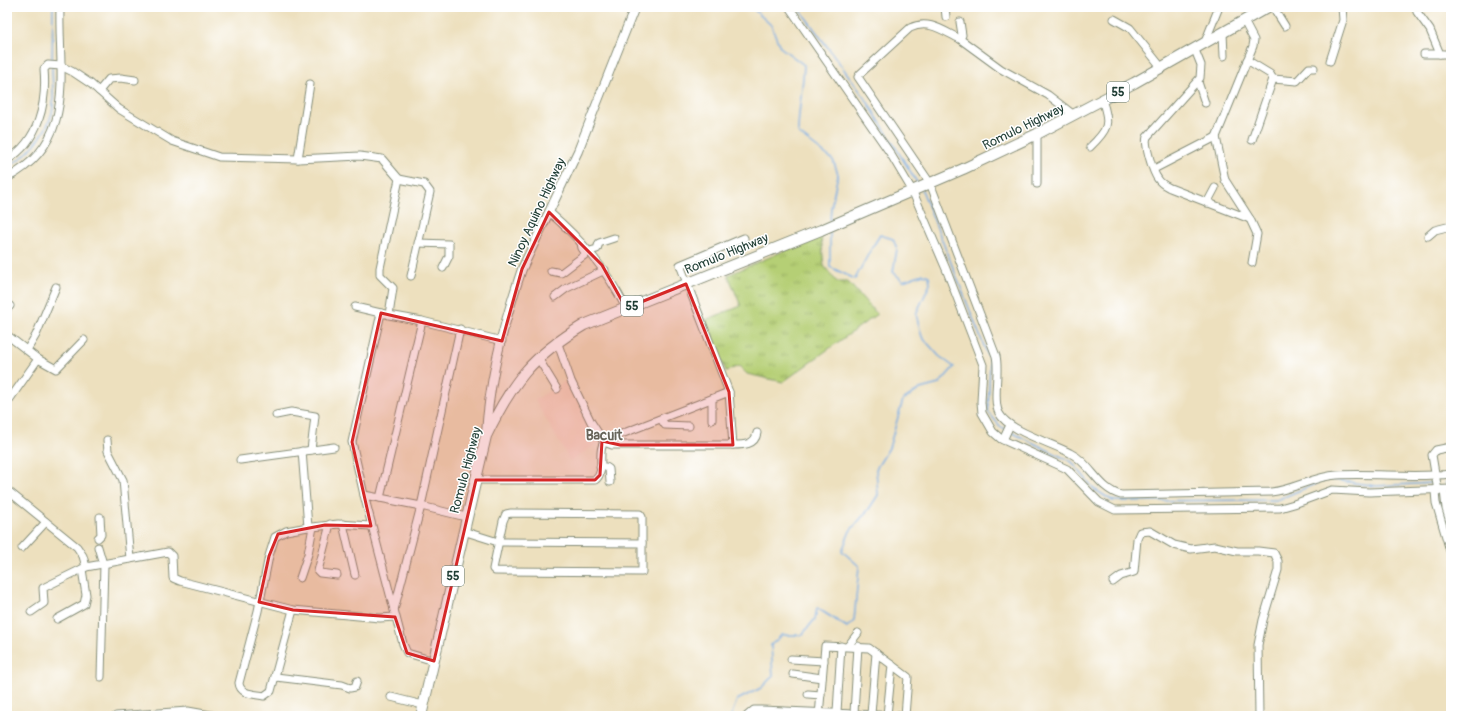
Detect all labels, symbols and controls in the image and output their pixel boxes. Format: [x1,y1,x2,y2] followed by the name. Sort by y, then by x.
[1107,82,1129,102] road number: 55
[980,100,1067,154] street label: Romulo Highway
[505,155,569,269] street label: Ninoy Aquino Highway
[682,230,771,278] street label: Romulo Highway
[621,296,643,316] road number: 55
[447,425,485,515] street label: Romulo Highway
[586,427,623,444] district label: Bacuit
[442,566,464,586] road number: 55

